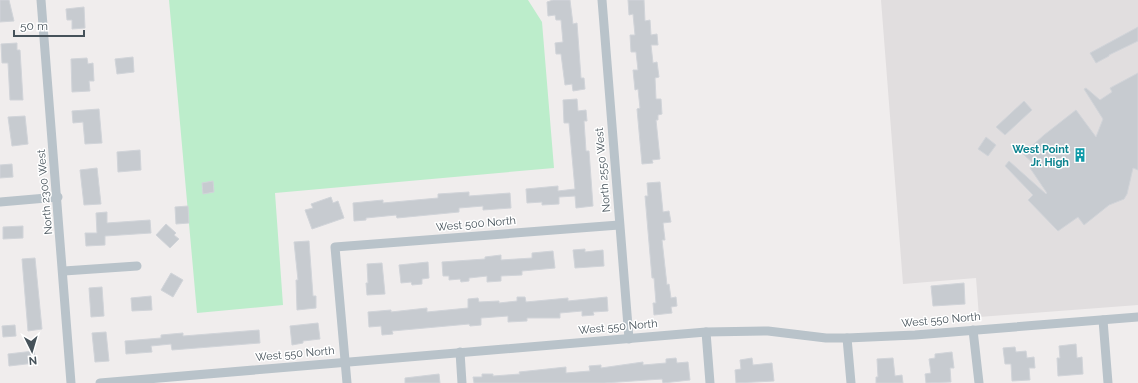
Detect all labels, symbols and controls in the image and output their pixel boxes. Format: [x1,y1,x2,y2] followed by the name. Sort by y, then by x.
[14,12,84,38] scale bar
[20,19,48,33] text: 50 m
[593,127,613,213] street label: North 2550 West
[1012,143,1070,169] place label: West Point Jr. High
[1072,147,1088,163] building icon: West Point Jr. High
[35,149,55,235] street label: North 2300 West
[435,214,517,234] street label: West 500 North
[901,310,981,330] street label: West 550 North
[578,317,658,337] street label: West 550 North
[12,331,52,371] north arrow
[255,344,335,364] street label: West 550 North
[28,354,38,367] text: N

